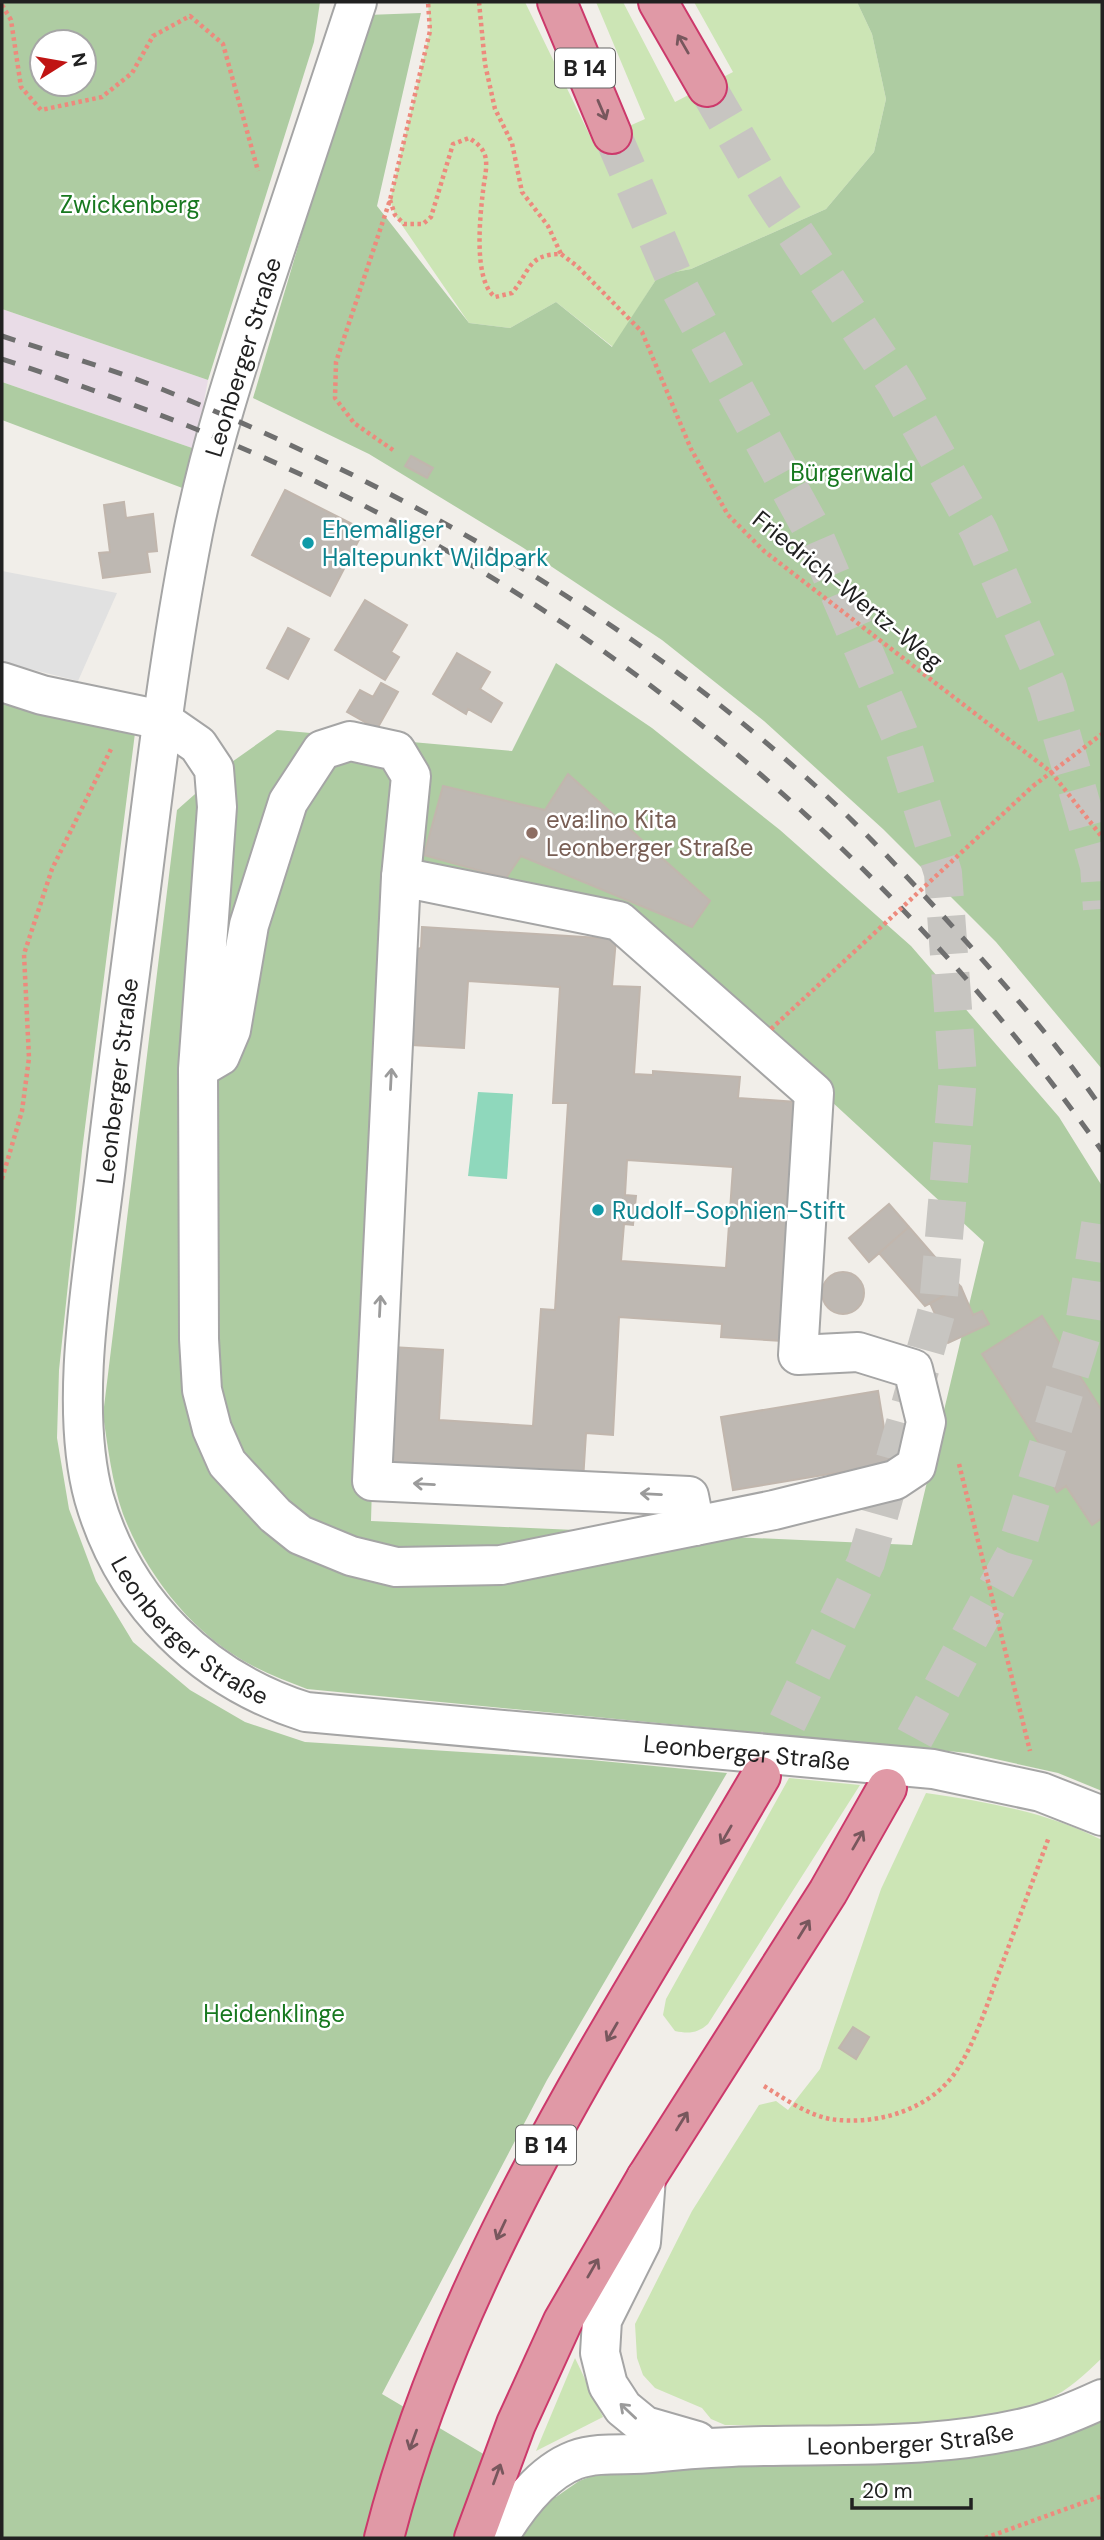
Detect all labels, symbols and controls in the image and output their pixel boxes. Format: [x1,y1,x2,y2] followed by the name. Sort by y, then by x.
[28,28,98,98] north arrow
[675,35,689,55] one-way arrow
[555,48,615,88] road number: B 14
[66,51,93,69] text: N
[597,99,610,120] one-way arrow
[60,189,200,220] park label: Zwickenberg
[198,253,288,461] street label: Leonberger Straße
[790,457,914,488] park label: Bürgerwald
[746,504,950,676] street label: Friedrich-Wertz-Weg
[322,514,548,573] place label: Ehemaliger Haltepunkt Wildpark
[300,535,316,551] marker: Ehemaliger Haltepunkt Wildpark
[546,804,753,863] place label: eva:lino Kita Leonberger Straße
[524,825,540,841] marker: eva:lino Kita Leonberger Straße
[89,976,145,1186] street label: Leonberger Straße
[385,1068,398,1091] one-way arrow
[612,1195,846,1226] place label: Rudolf-Sophien-Stift
[590,1202,606,1218] marker: Rudolf-Sophien-Stift
[374,1295,387,1318] one-way arrow
[413,1477,436,1490] one-way arrow
[640,1487,663,1500] one-way arrow
[105,1551,274,1711] street label: Leonberger Straße
[642,1727,851,1777] street label: Leonberger Straße
[719,1825,733,1845] one-way arrow
[851,1830,865,1850] one-way arrow
[798,1919,812,1939] one-way arrow
[203,1998,345,2029] park label: Heidenklinge
[605,2021,618,2042] one-way arrow
[676,2111,690,2131] one-way arrow
[516,2126,576,2164] road number: B 14
[493,2219,507,2240] one-way arrow
[586,2259,600,2279] one-way arrow
[619,2403,637,2419] one-way arrow
[807,2415,1016,2461] street label: Leonberger Straße
[406,2429,419,2451] one-way arrow
[491,2463,504,2485] one-way arrow
[852,2466,971,2510] scale bar
[862,2477,913,2505] text: 20 m

